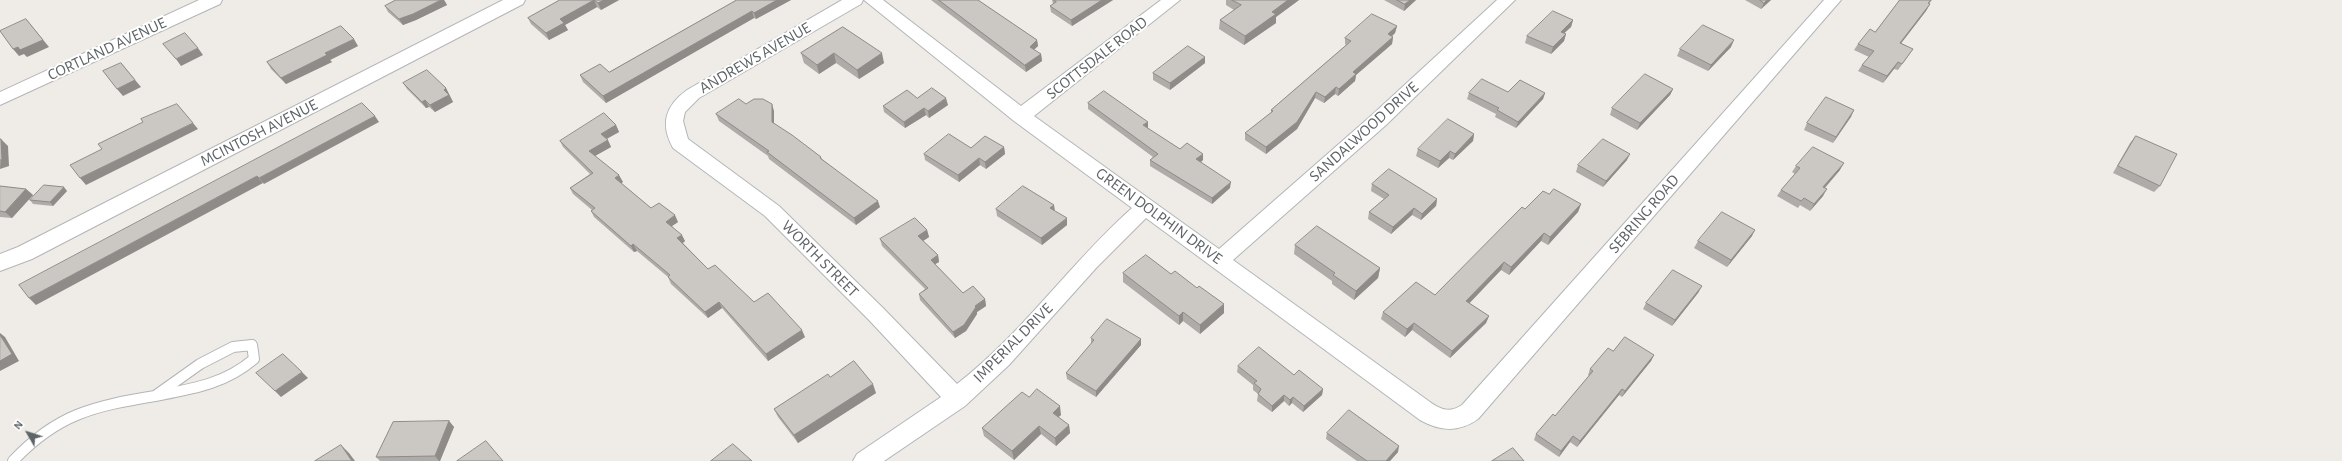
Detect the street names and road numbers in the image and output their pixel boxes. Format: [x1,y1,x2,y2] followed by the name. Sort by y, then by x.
[45,13,169,85] street label: CORTLAND AVENUE
[1043,13,1151,103] street label: SCOTTSDALE ROAD
[696,18,814,98] street label: ANDREWS AVENUE
[1305,78,1423,186] street label: SANDALWOOD DRIVE
[197,95,321,171] street label: MCINTOSH AVENUE
[1092,164,1226,268] street label: GREEN DOLPHIN DRIVE
[1605,171,1683,257] street label: SEBRING ROAD
[777,216,863,302] street label: WORTH STREET
[969,299,1057,387] street label: IMPERIAL DRIVE

